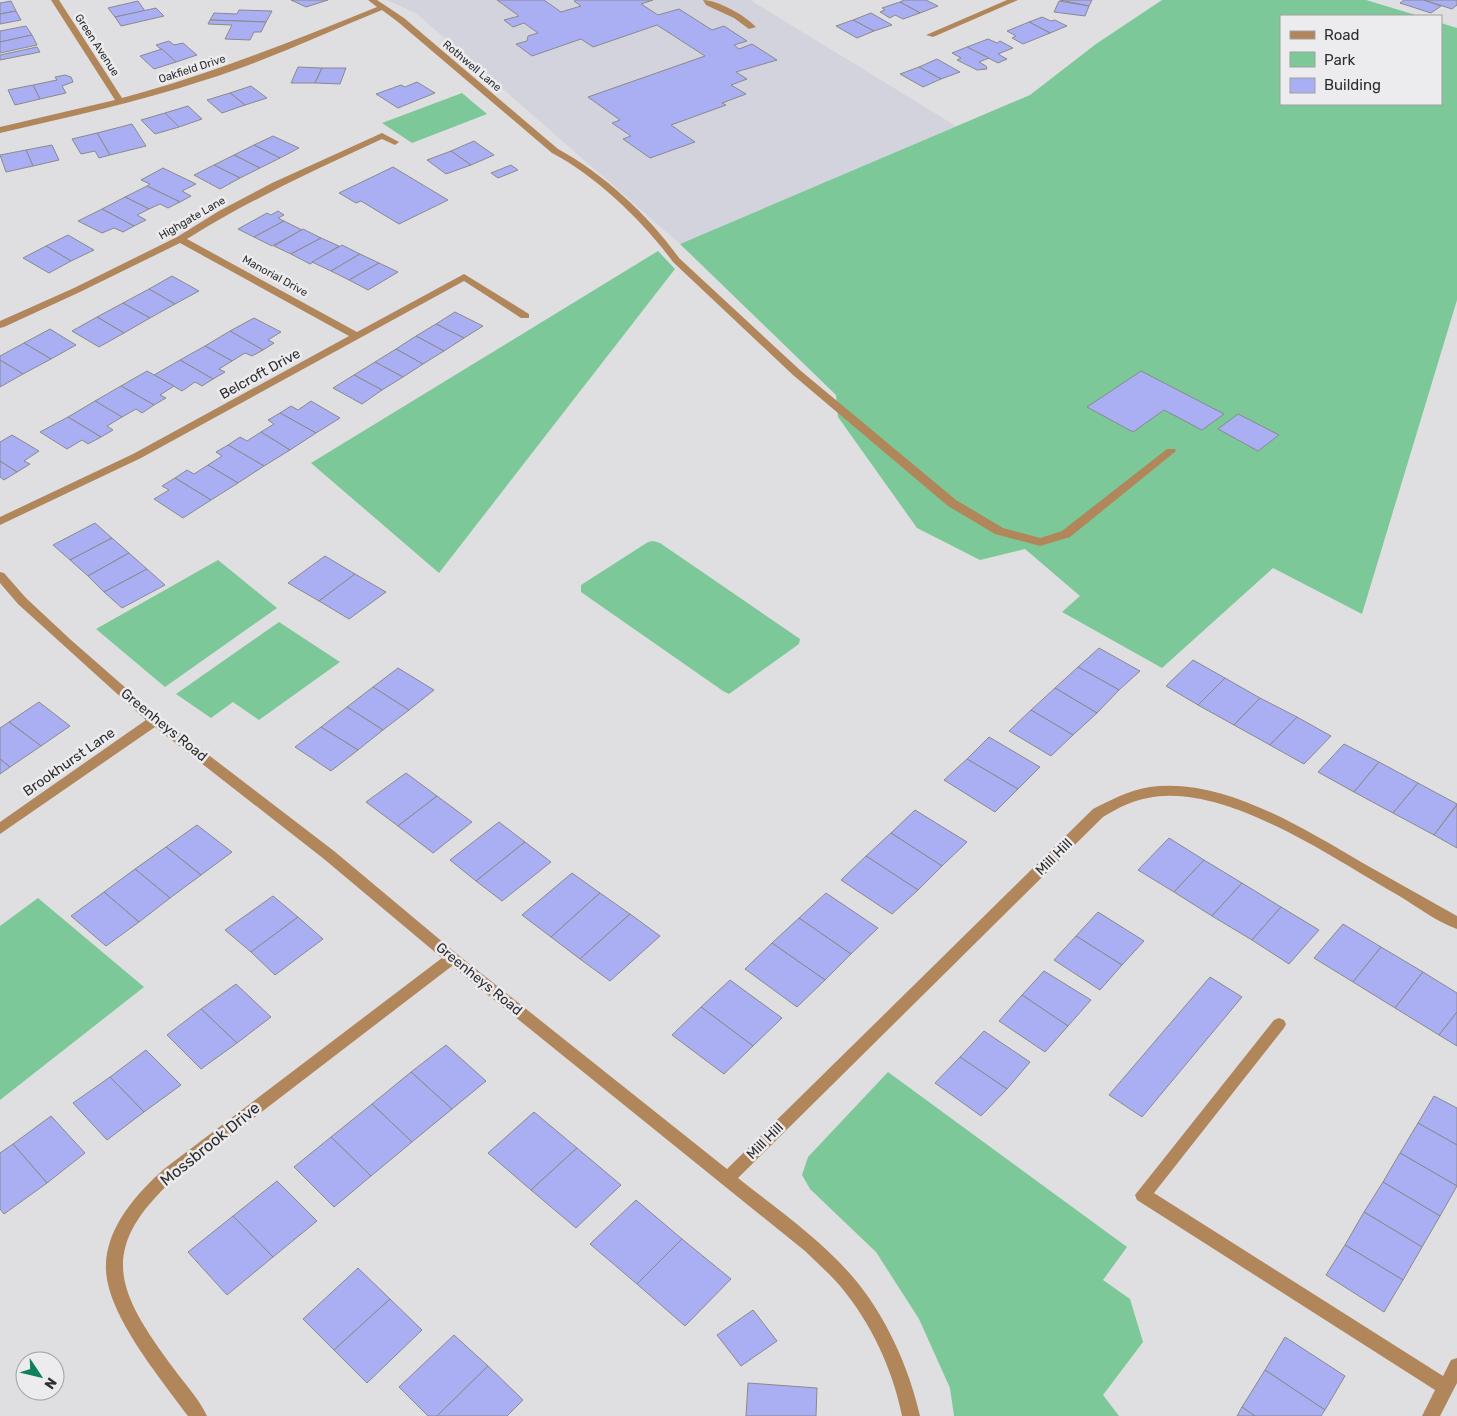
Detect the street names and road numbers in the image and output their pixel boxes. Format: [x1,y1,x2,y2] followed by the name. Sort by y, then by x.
[72,11,122,79] street label: Green Avenue
[440,38,504,94] street label: Rothwell Lane
[157,52,227,86] street label: Oakfield Drive
[156,194,228,242] street label: Highgate Lane
[240,253,310,299] street label: Manorial Drive
[217,345,303,403] street label: Belcroft Drive
[117,685,211,765] street label: Greenheys Road
[20,724,118,800] street label: Brookhurst Lane
[1032,835,1076,879] street label: Mill Hill
[432,939,526,1019] street label: Greenheys Road
[156,1098,264,1190] street label: Mossbrook Drive
[743,1119,787,1163] street label: Mill Hill

